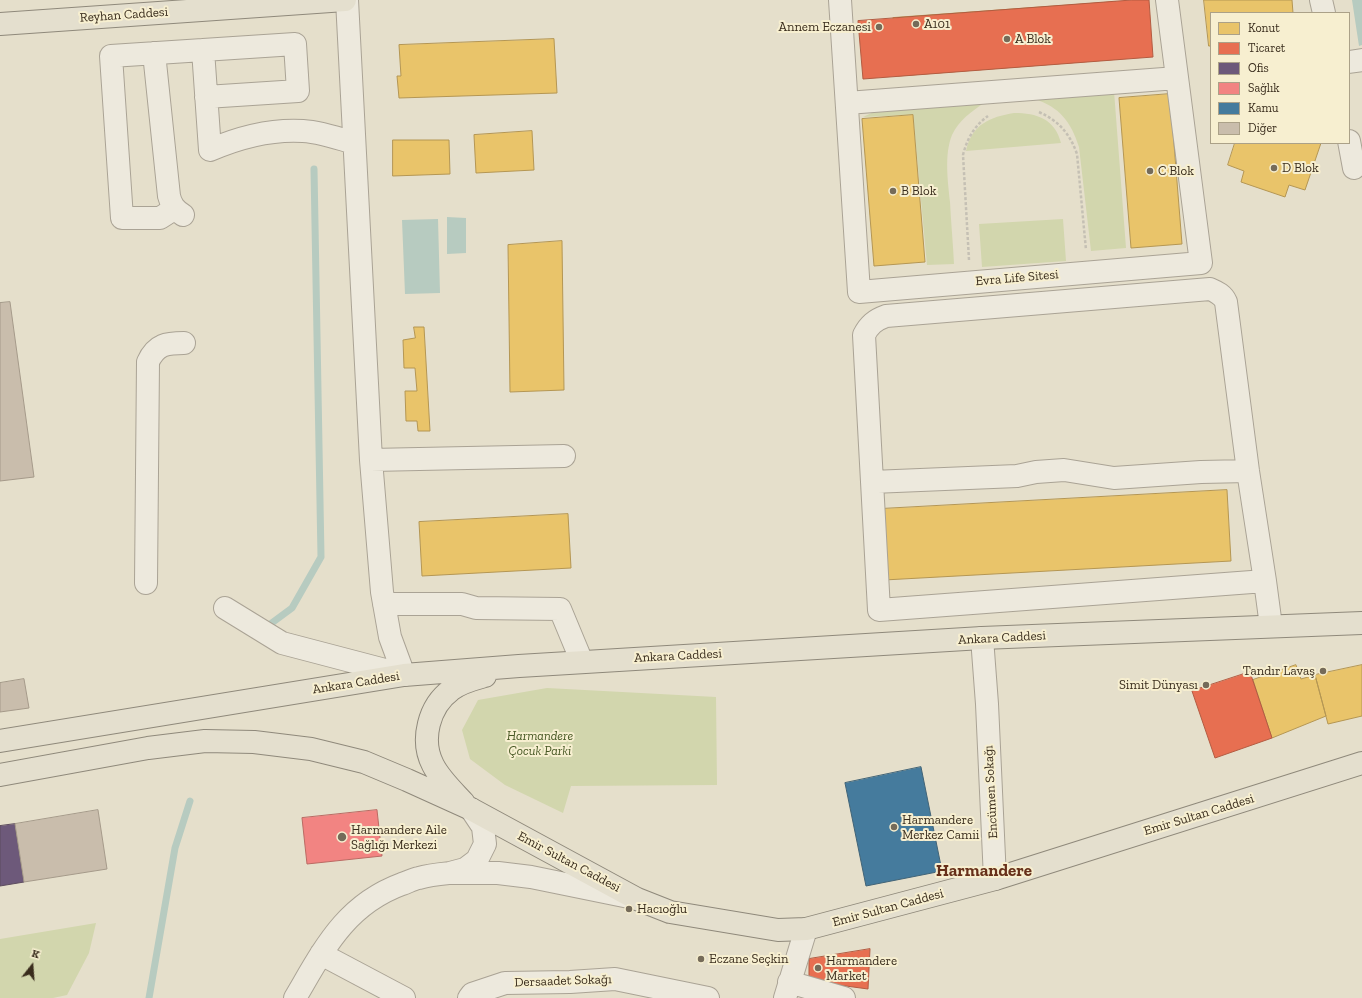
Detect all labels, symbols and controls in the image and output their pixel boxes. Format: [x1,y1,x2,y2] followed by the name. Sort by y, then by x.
[79,4,169,26] street label: Reyhan Caddesi
[1210,12,1350,144] legend
[924,16,950,32] place label: A101
[779,19,871,35] place label: Annem Eczanesi
[911,19,921,29] marker: A101
[1248,21,1280,35] text: Konut
[874,22,884,32] marker: Annem Eczanesi
[1015,31,1051,47] place label: A Blok
[1002,34,1012,44] marker: A Blok
[1248,41,1285,55] text: Ticaret
[1248,61,1269,75] text: Ofis
[1248,81,1280,95] text: Sağlık
[1248,101,1279,115] text: Kamu
[1248,121,1277,135] text: Diğer
[1282,160,1319,176] place label: D Blok
[1158,163,1194,179] place label: C Blok
[1269,163,1279,173] marker: D Blok
[1145,166,1155,176] marker: C Blok
[901,183,936,199] place label: B Blok
[888,186,898,196] marker: B Blok
[975,267,1059,289] street label: Evra Life Sitesi
[958,628,1046,648] street label: Ankara Caddesi
[634,646,722,666] street label: Ankara Caddesi
[1243,663,1315,679] place label: Tandır Lavaş
[1318,666,1328,676] marker: Tandır Lavaş
[311,668,401,698] street label: Ankara Caddesi
[1119,677,1198,693] place label: Simit Dünyası
[1201,680,1211,690] marker: Simit Dünyası
[507,728,573,759] park label: Harmandere Çocuk Parki
[981,745,1001,839] street label: Encümen Sokağı
[1142,791,1256,839] street label: Emir Sultan Caddesi
[902,812,979,843] place label: Harmandere Merkez Camii
[351,822,447,853] place label: Harmandere Aile Sağlığı Merkezi
[889,822,899,832] marker: Harmandere Merkez Camii
[515,828,623,896] street label: Emir Sultan Caddesi
[336,831,348,843] marker: Harmandere Aile Sağlığı Merkezi
[936,861,1032,881] district label: Harmandere
[831,886,945,930] street label: Emir Sultan Caddesi
[637,901,687,917] place label: Hacıoğlu
[624,904,634,914] marker: Hacıoğlu
[12,946,52,986] north arrow
[30,947,41,961] text: K
[709,951,788,967] place label: Eczane Seçkin
[826,953,897,984] place label: Harmandere Market
[696,954,706,964] marker: Eczane Seçkin
[813,963,823,973] marker: Harmandere Market
[514,972,612,990] street label: Dersaadet Sokağı

